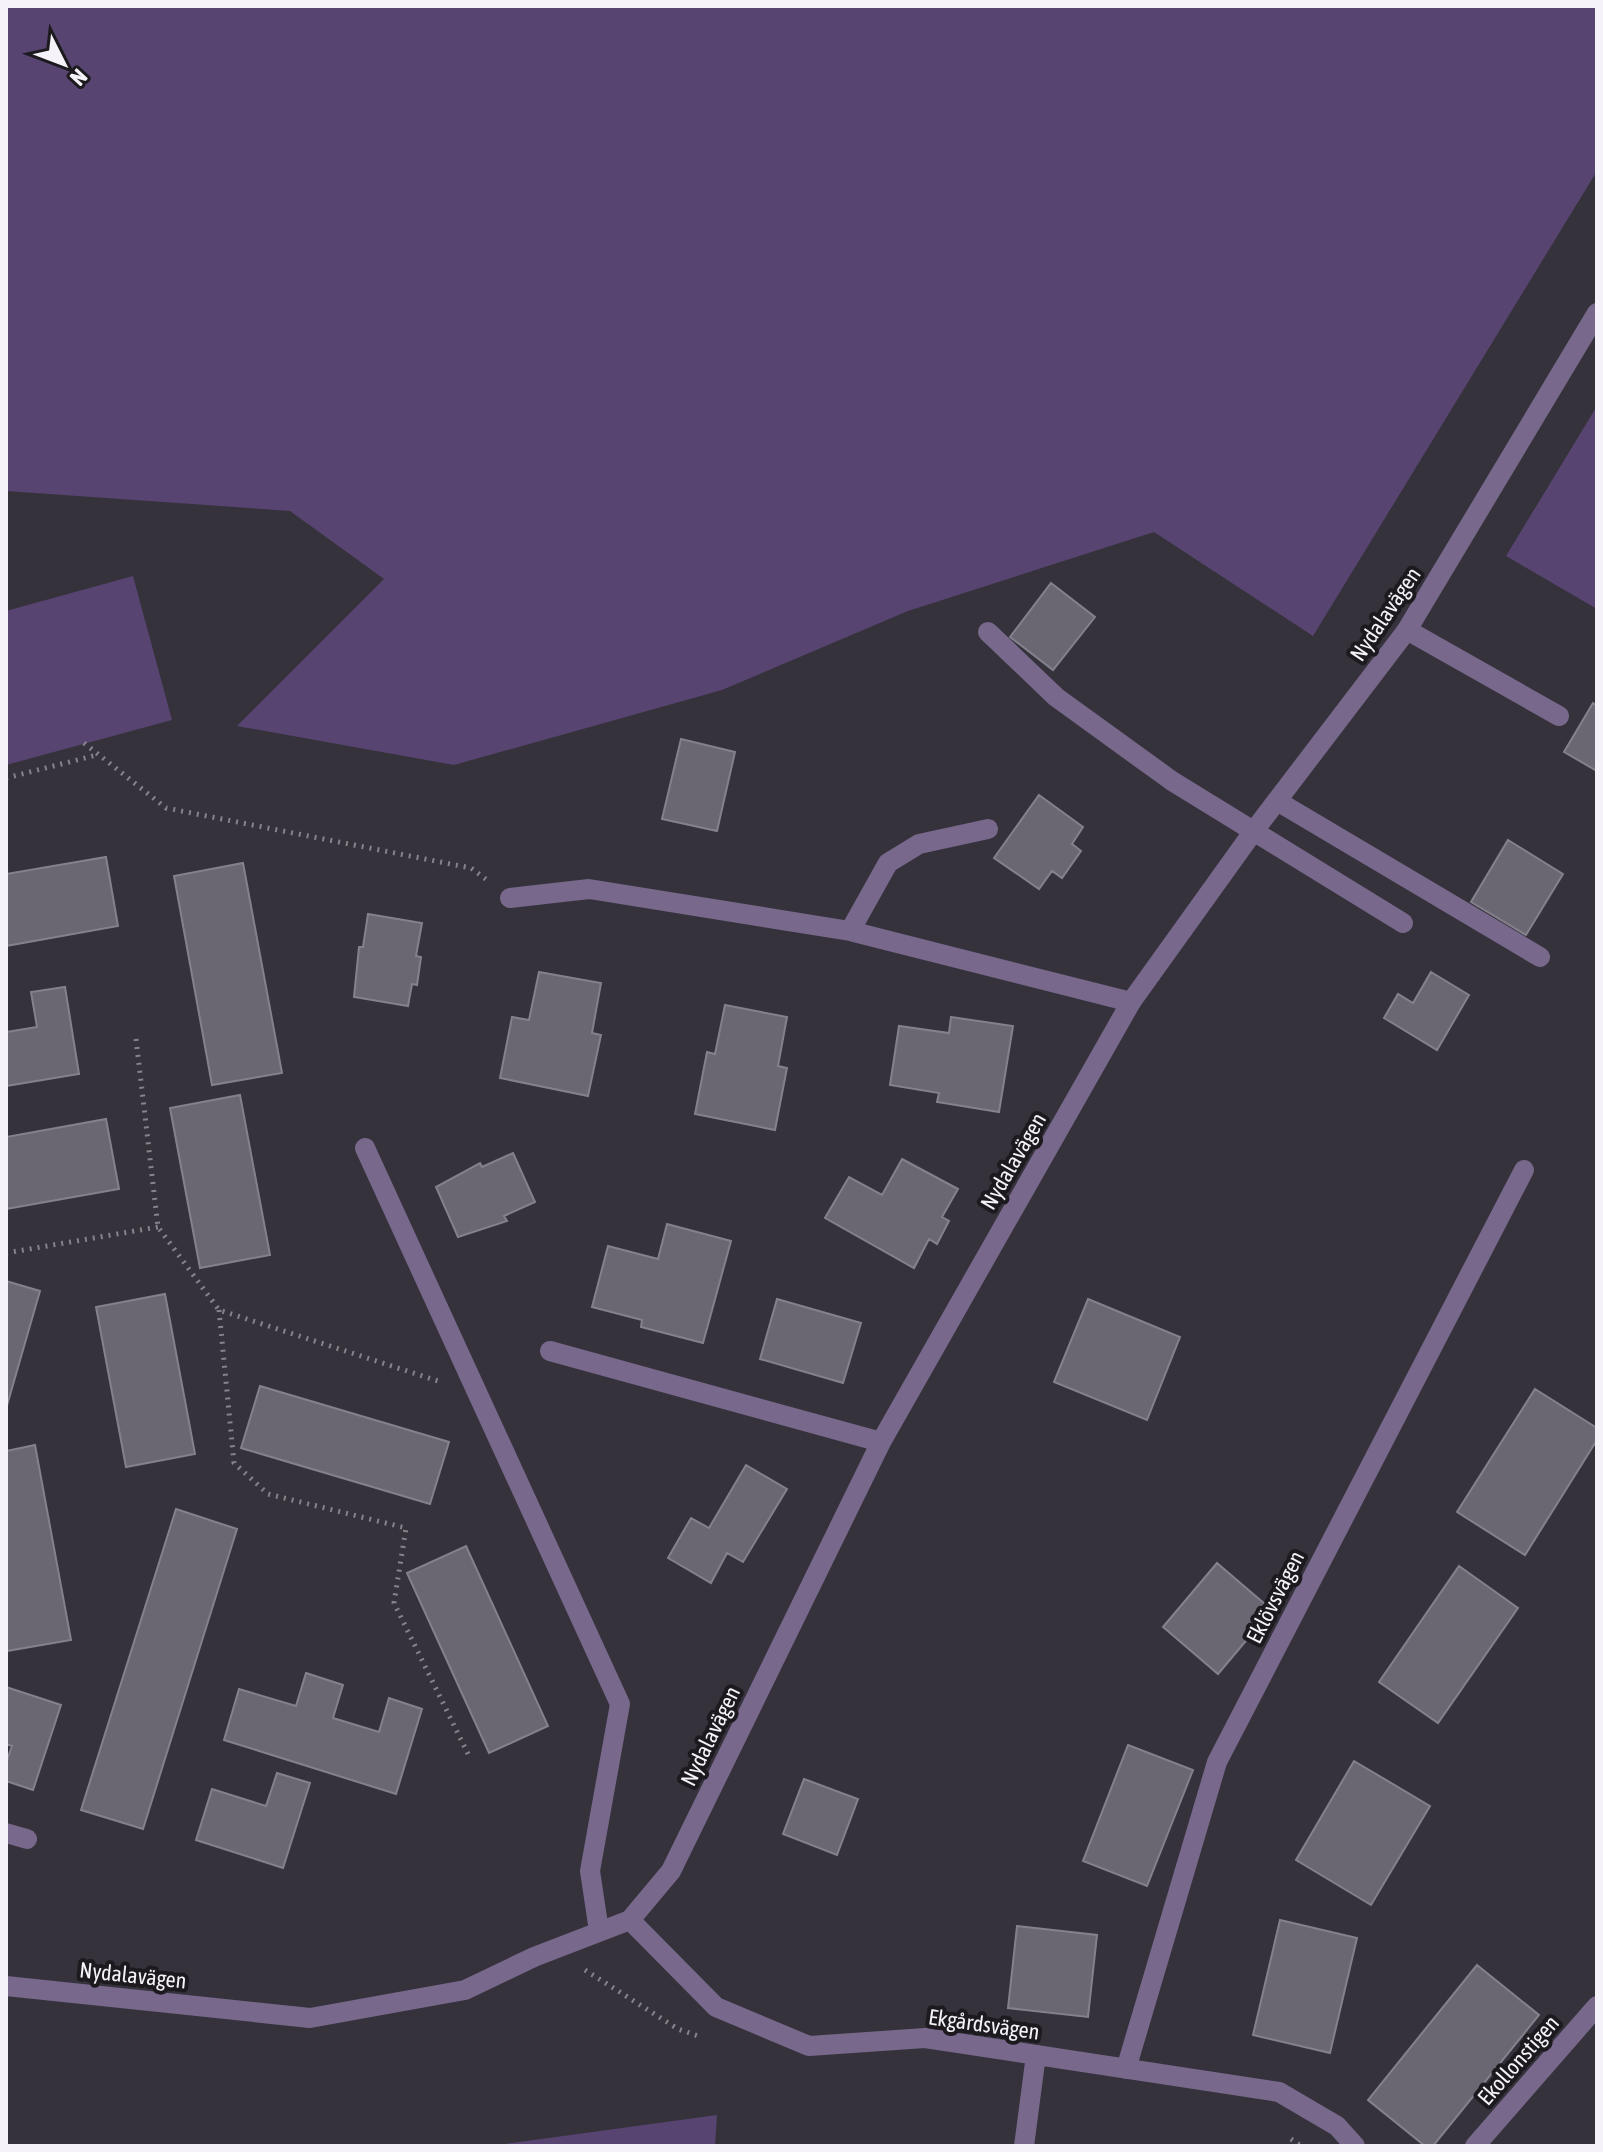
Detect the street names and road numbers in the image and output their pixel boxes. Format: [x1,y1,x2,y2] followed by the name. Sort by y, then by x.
[1344,562,1426,666] street label: Nydalavägen
[975,1108,1051,1214] street label: Nydalavägen
[1241,1546,1309,1648] street label: Eklövsvägen
[675,1682,745,1790] street label: Nydalavägen
[78,1956,188,1994] street label: Nydalavägen
[927,2003,1041,2045] street label: Ekgårdsvägen
[1472,2010,1564,2110] street label: Ekollonstigen

